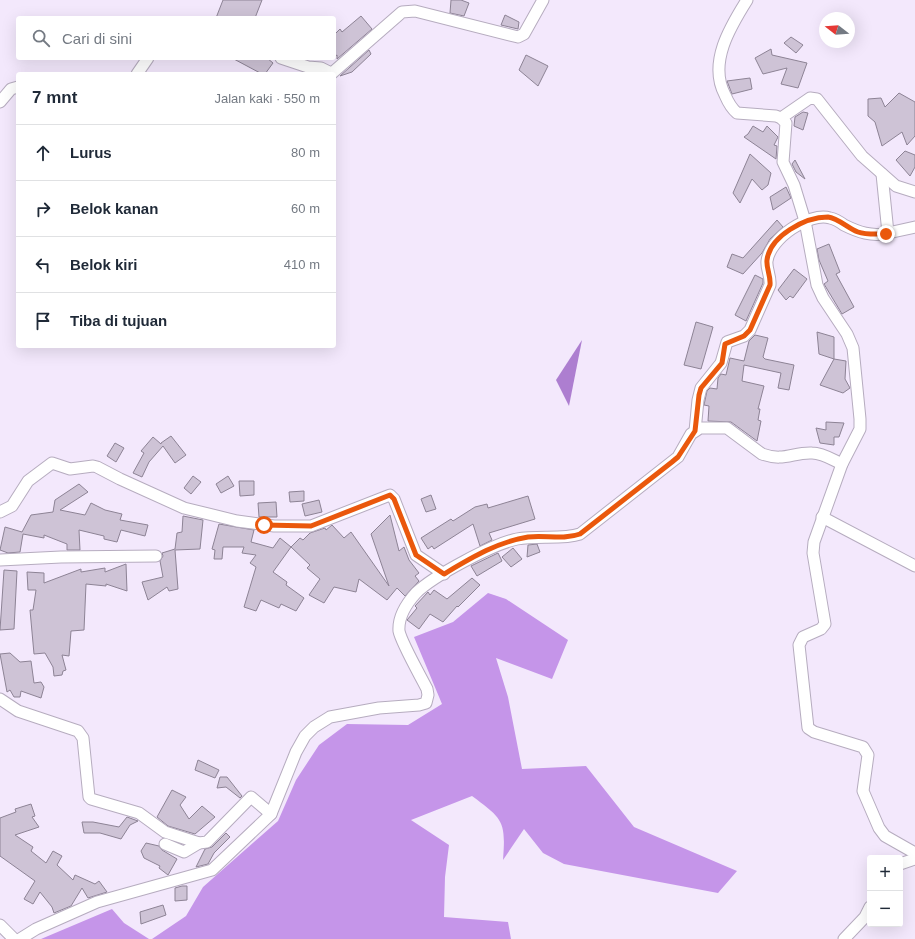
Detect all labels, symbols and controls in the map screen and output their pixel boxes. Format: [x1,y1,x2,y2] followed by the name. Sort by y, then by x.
[819,12,855,48] north arrow
[16,16,336,60] search box
[30,27,52,49] icon: search
[62,30,132,47] text: Cari di sini
[32,88,77,107] text: 7 mnt
[215,91,320,106] text: Jalan kaki · 550 m
[32,142,54,164] icon: ahead
[70,144,112,161] text: Lurus
[291,145,320,160] text: 80 m
[32,198,54,220] icon: right
[70,200,158,217] text: Belok kanan
[291,201,320,216] text: 60 m
[877,225,895,243] route end
[32,254,54,276] icon: left
[70,256,138,273] text: Belok kiri
[284,257,320,272] text: 410 m
[32,310,54,332] icon: arrive
[70,312,167,329] text: Tiba di tujuan
[255,516,273,534] route start
[867,855,903,927] map controls
[867,855,903,891] button: +
[867,891,903,927] button: −

